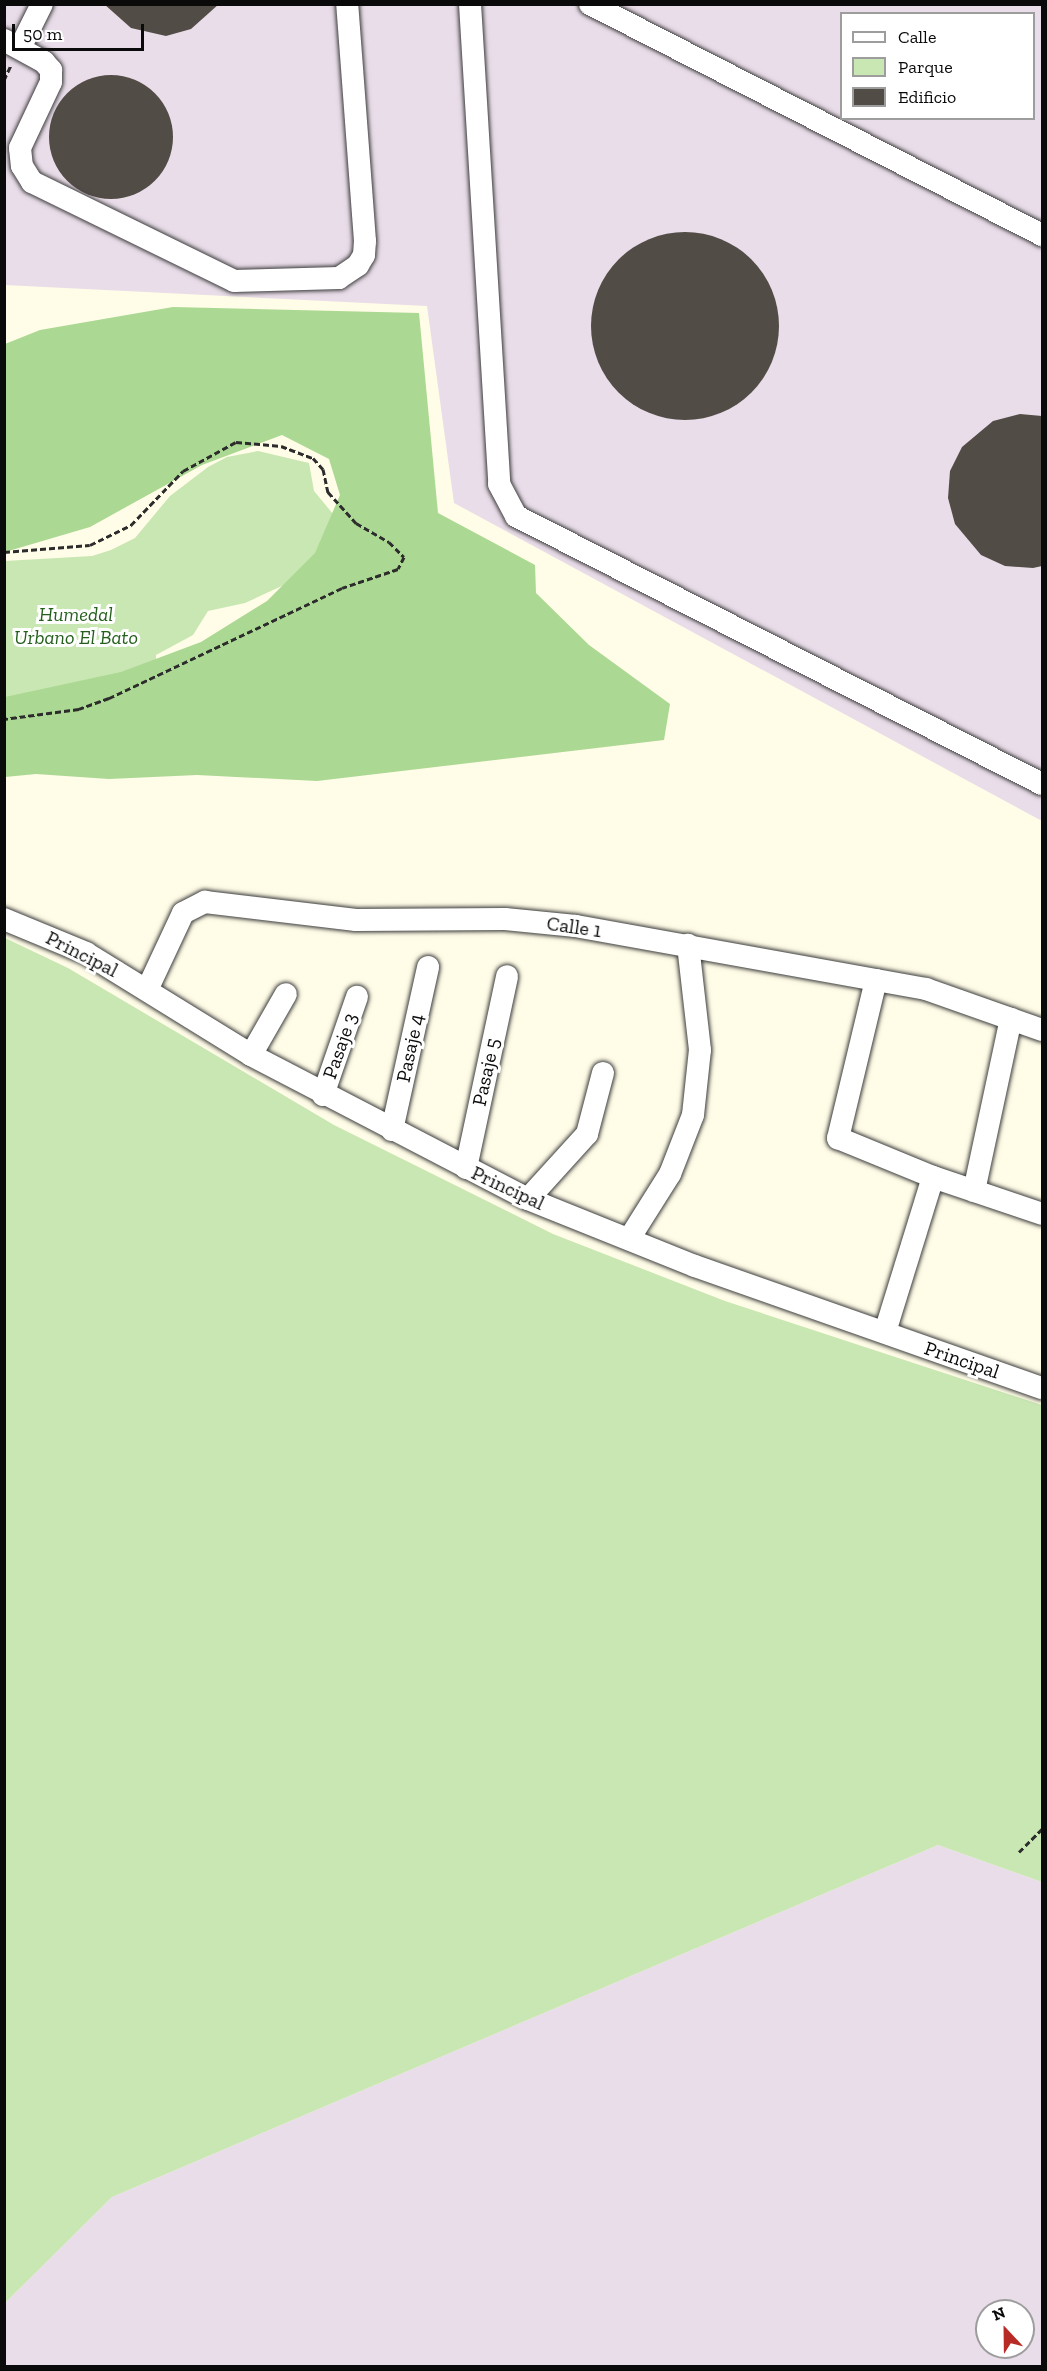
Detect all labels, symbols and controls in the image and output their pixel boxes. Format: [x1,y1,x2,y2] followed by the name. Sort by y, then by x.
[15,12,147,50] scale bar
[840,12,1035,120] legend
[23,23,62,45] text: 50 m
[898,26,936,48] text: Calle
[898,56,953,78] text: Parque
[898,86,956,108] text: Edificio
[14,603,138,650] park label: Humedal Urbano El Bato
[545,911,603,943] street label: Calle 1
[42,926,122,982] street label: Principal
[318,1010,362,1082] street label: Pasaje 3
[391,1012,429,1084] street label: Pasaje 4
[467,1036,505,1108] street label: Pasaje 5
[468,1161,548,1215] street label: Principal
[921,1336,1003,1384] street label: Principal
[975,2299,1035,2359] north arrow
[990,2303,1008,2325] text: N

